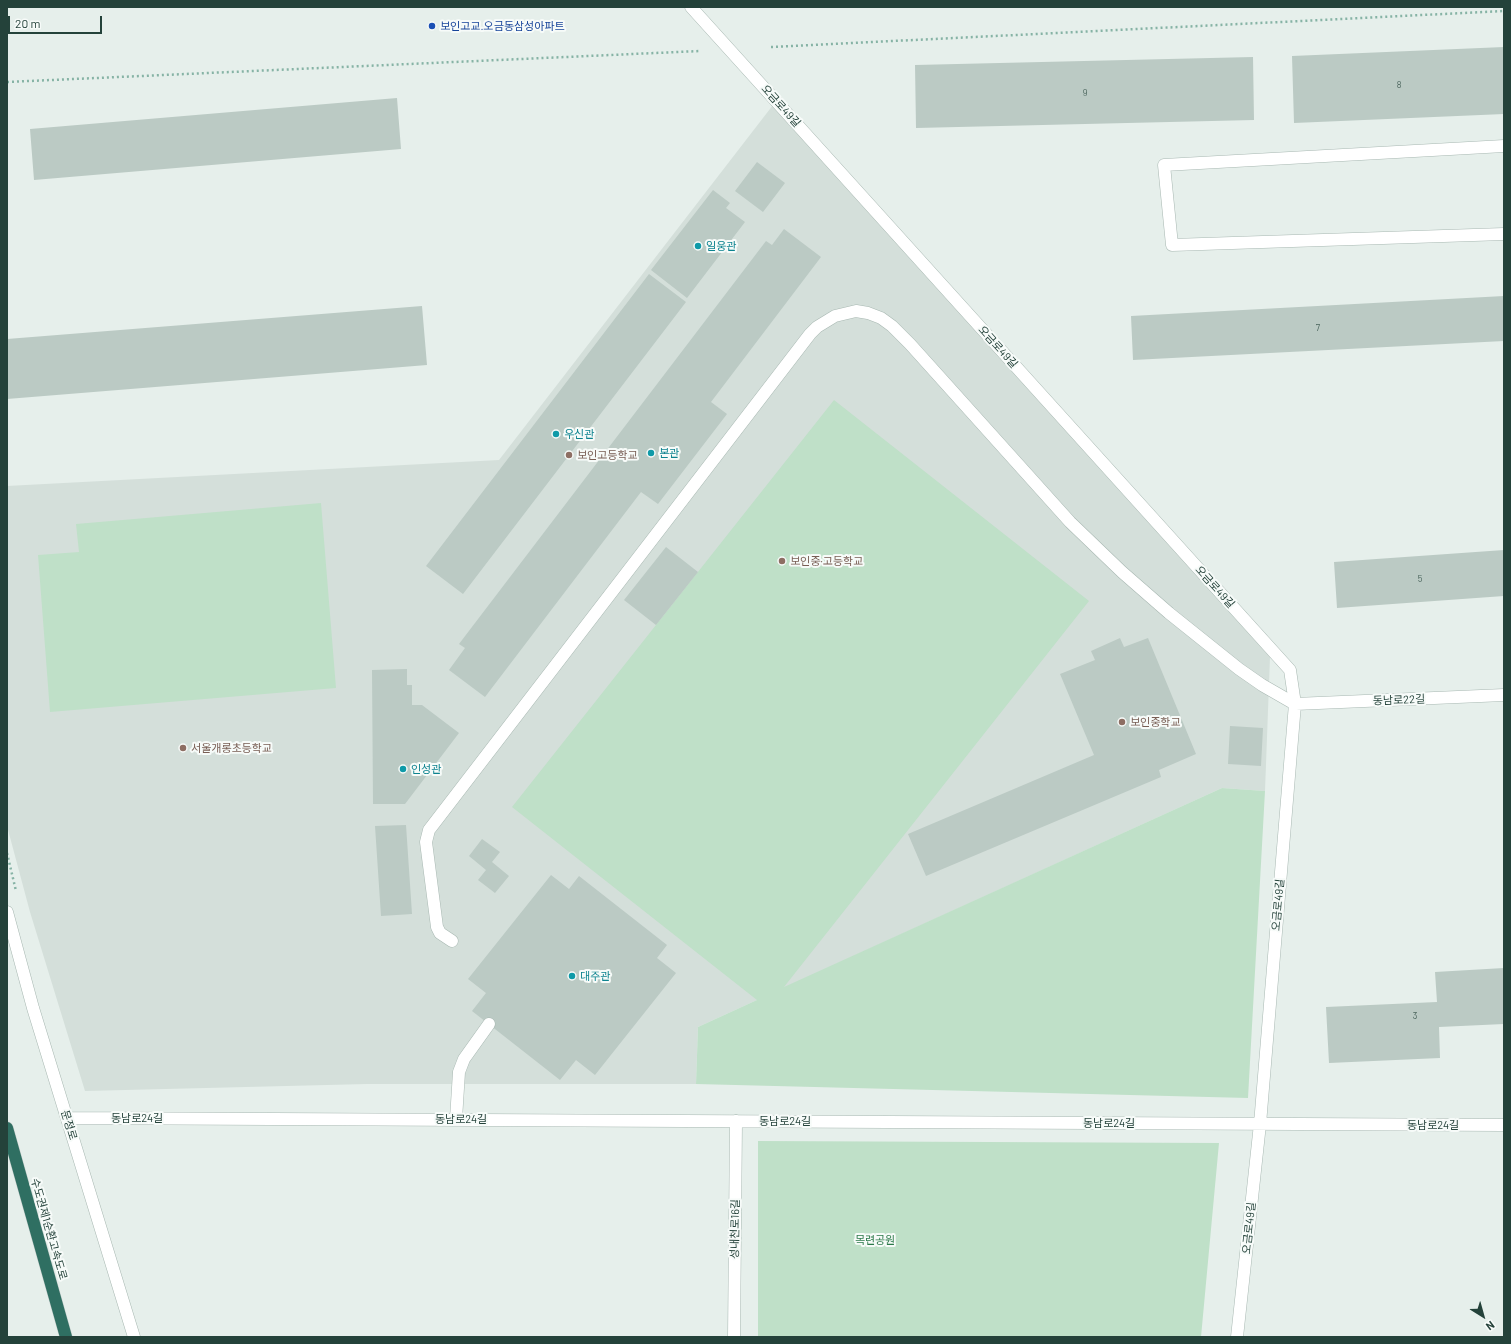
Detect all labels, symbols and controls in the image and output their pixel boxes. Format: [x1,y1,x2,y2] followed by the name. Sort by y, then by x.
[10,8,104,34] scale bar
[15,16,41,30] text: 20 m
[440,19,564,33] place label: 보인고교.오금동삼성아파트
[427,21,437,31] marker: 보인고교.오금동삼성아파트
[1397,80,1401,90] house number: 8
[759,82,803,130] street label: 오금로49길
[1083,88,1087,98] house number: 9
[706,239,736,253] place label: 일웅관
[693,241,703,251] marker: 일웅관
[976,323,1020,371] street label: 오금로49길
[1316,323,1320,333] house number: 7
[564,427,594,441] place label: 우신관
[551,429,561,439] marker: 우신관
[659,446,679,460] place label: 본관
[577,448,638,462] place label: 보인고등학교
[646,448,656,458] marker: 본관
[564,450,574,460] marker: 보인고등학교
[790,554,863,568] place label: 보인중·고등학교
[777,556,787,566] marker: 보인중·고등학교
[1193,563,1237,611] street label: 오금로49길
[1418,574,1422,584] house number: 5
[1373,692,1425,708] street label: 동남로22길
[1130,715,1181,729] place label: 보인중학교
[1117,717,1127,727] marker: 보인중학교
[191,741,272,755] place label: 서울개롱초등학교
[178,743,188,753] marker: 서울개롱초등학교
[411,762,441,776] place label: 인성관
[398,764,408,774] marker: 인성관
[1269,878,1287,932] street label: 오금로49길
[580,969,610,983] place label: 대주관
[567,971,577,981] marker: 대주관
[1413,1011,1417,1021] house number: 3
[58,1109,80,1141] street label: 문정로
[111,1111,163,1125] street label: 동남로24길
[435,1112,487,1126] street label: 동남로24길
[759,1114,811,1128] street label: 동남로24길
[1083,1116,1135,1130] street label: 동남로24길
[1407,1118,1459,1132] street label: 동남로24길
[28,1177,70,1281] street label: 수도권제1순환고속도로
[728,1199,742,1259] street label: 성내천로16길
[1240,1201,1258,1255] street label: 오금로49길
[855,1233,895,1247] park label: 목련공원
[1463,1296,1503,1336] north arrow
[1484,1319,1497,1333] text: N

